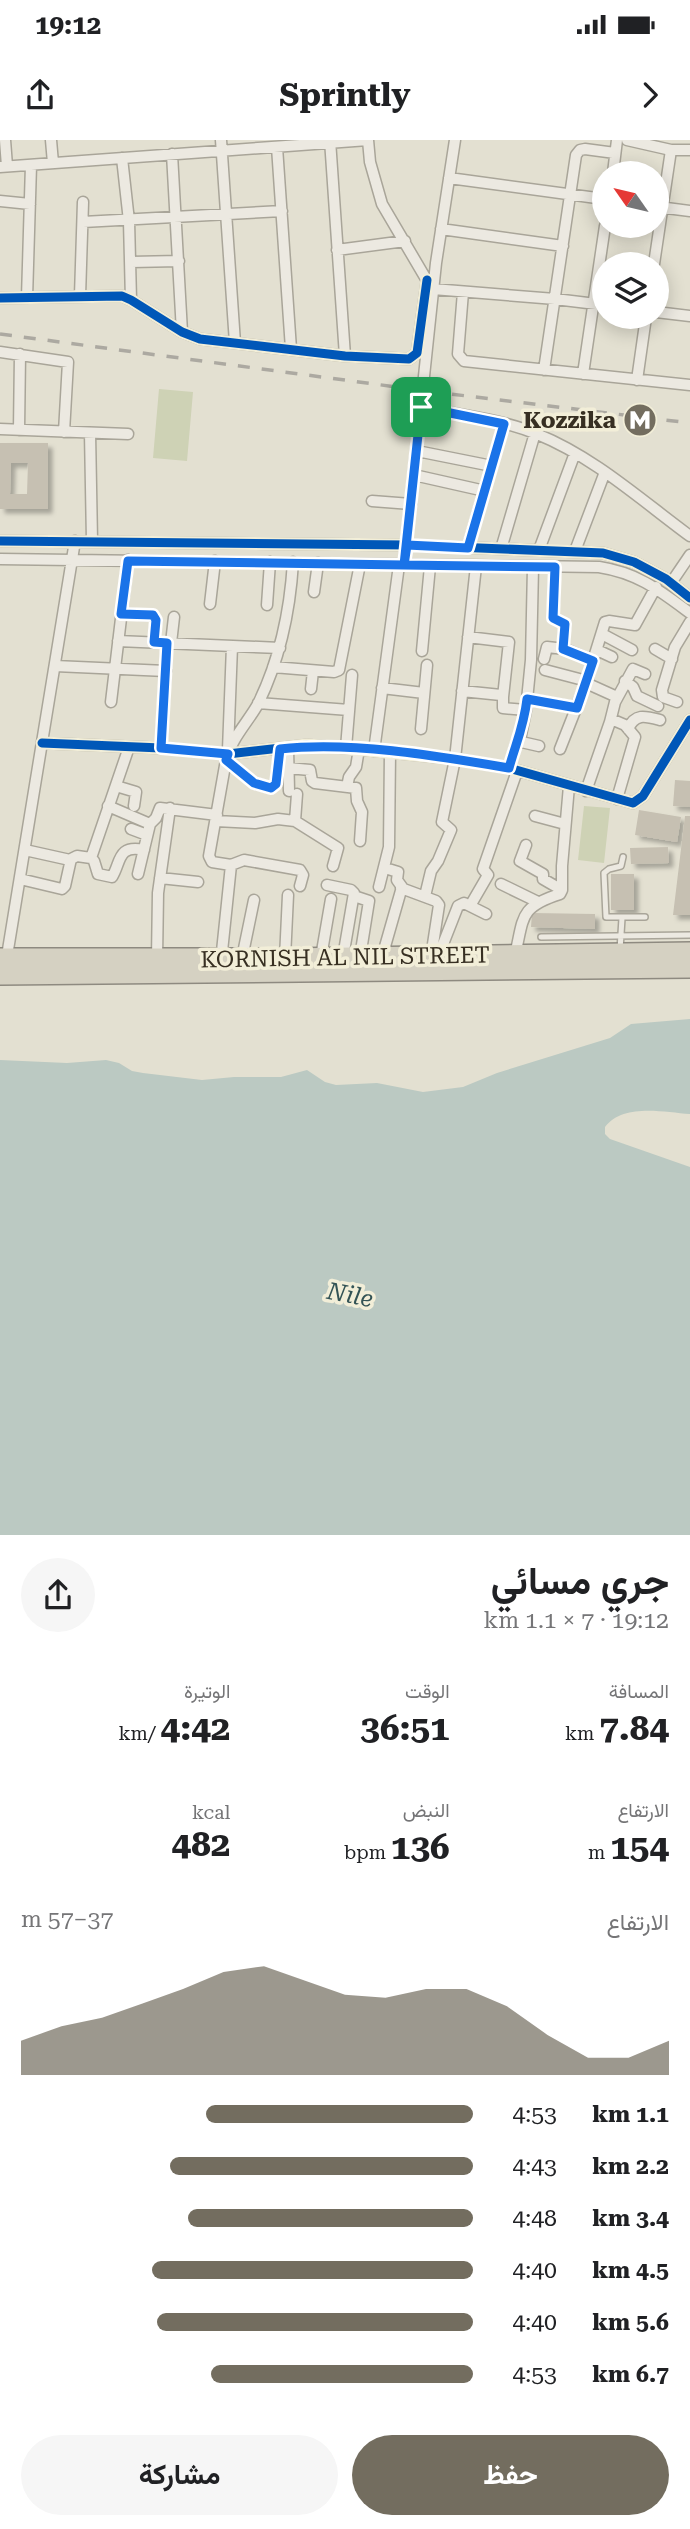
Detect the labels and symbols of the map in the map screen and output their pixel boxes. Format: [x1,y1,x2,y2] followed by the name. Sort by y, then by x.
[592,161,668,238] north arrow
[391,377,451,437] pin
[621,401,659,439] metro station icon: Kozzika
[523,407,616,434] place label: Kozzika
[200,941,490,974] street label: KORNISH AL NIL STREET
[324,1277,375,1313] water label: Nile

